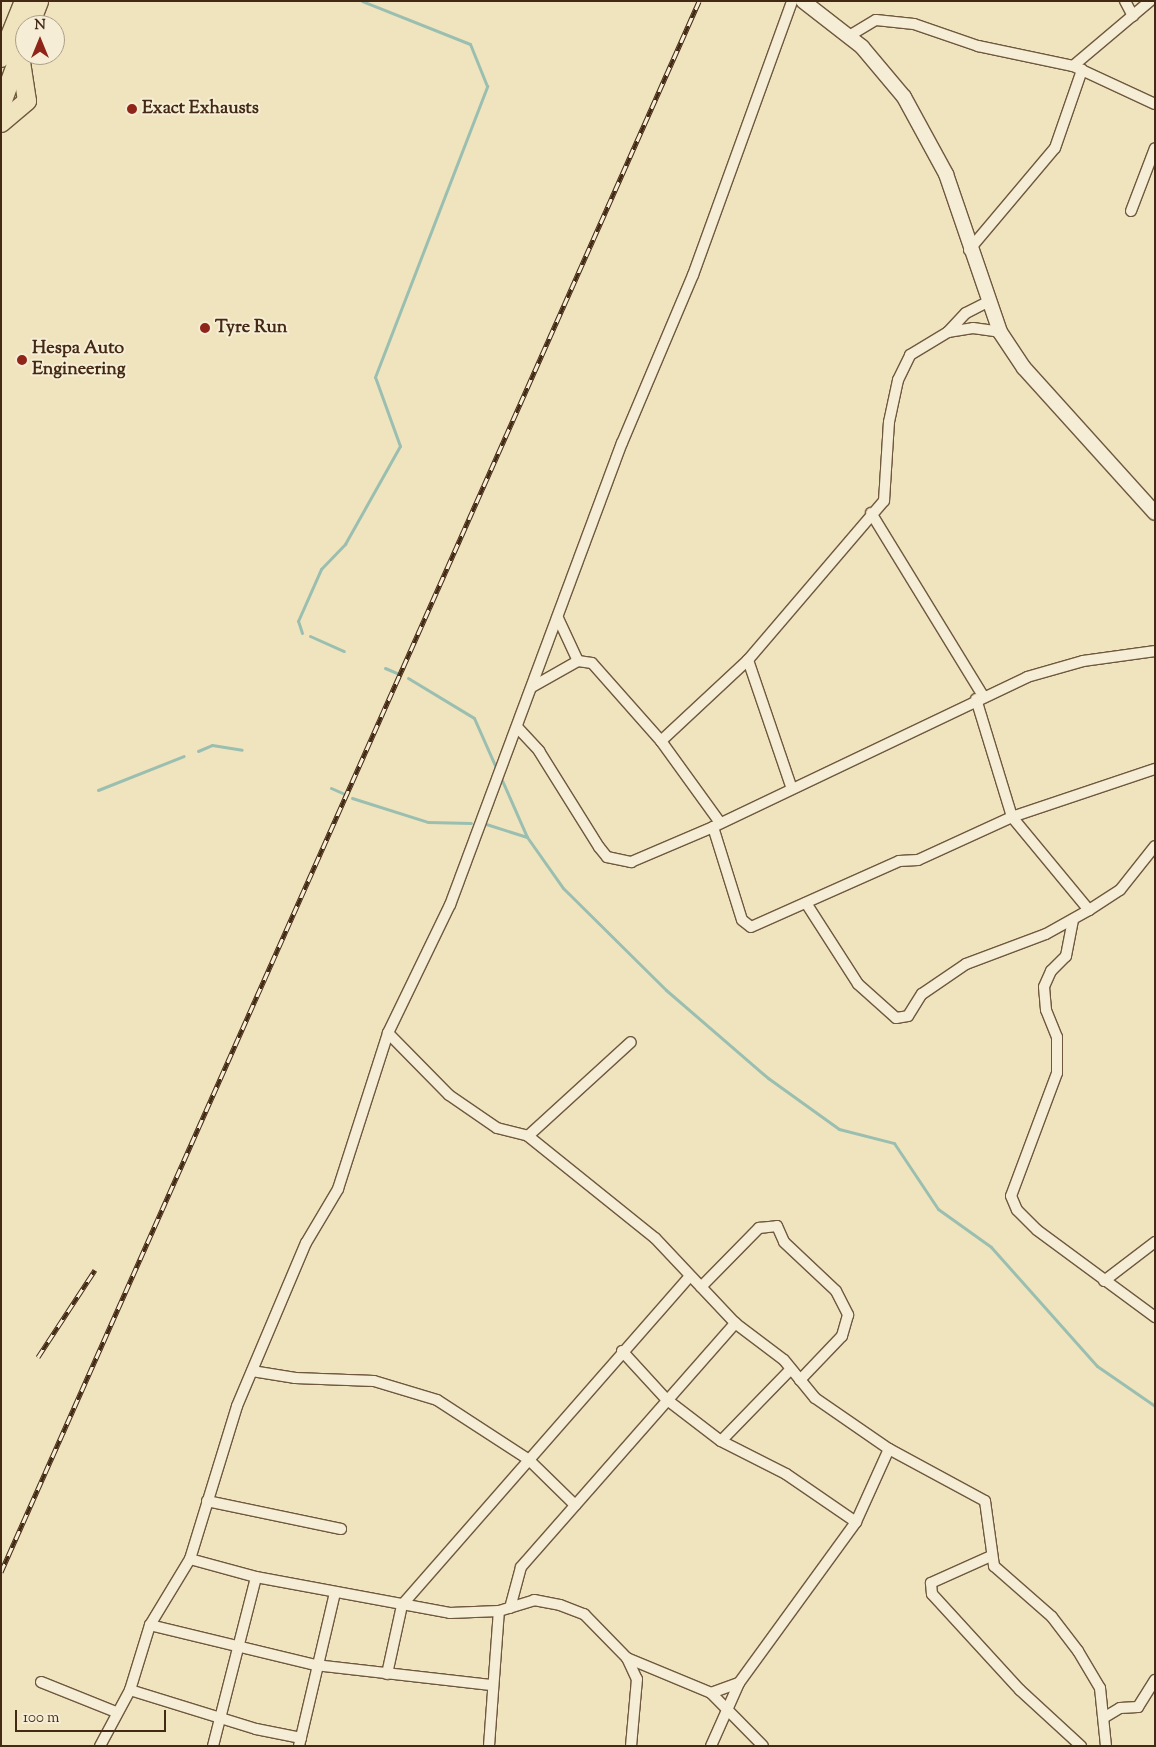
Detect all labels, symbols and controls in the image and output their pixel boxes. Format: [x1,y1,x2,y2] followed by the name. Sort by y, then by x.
[15,15,65,65] north arrow
[34,16,46,36] text: N
[142,98,259,120] place label: Exact Exhausts
[126,103,138,115] marker: Exact Exhausts
[215,317,287,339] place label: Tyre Run
[199,322,211,334] marker: Tyre Run
[32,339,126,382] place label: Hespa Auto Engineering
[16,354,28,366] marker: Hespa Auto Engineering
[18,1700,169,1732] scale bar
[23,1708,59,1729] text: 100 m

